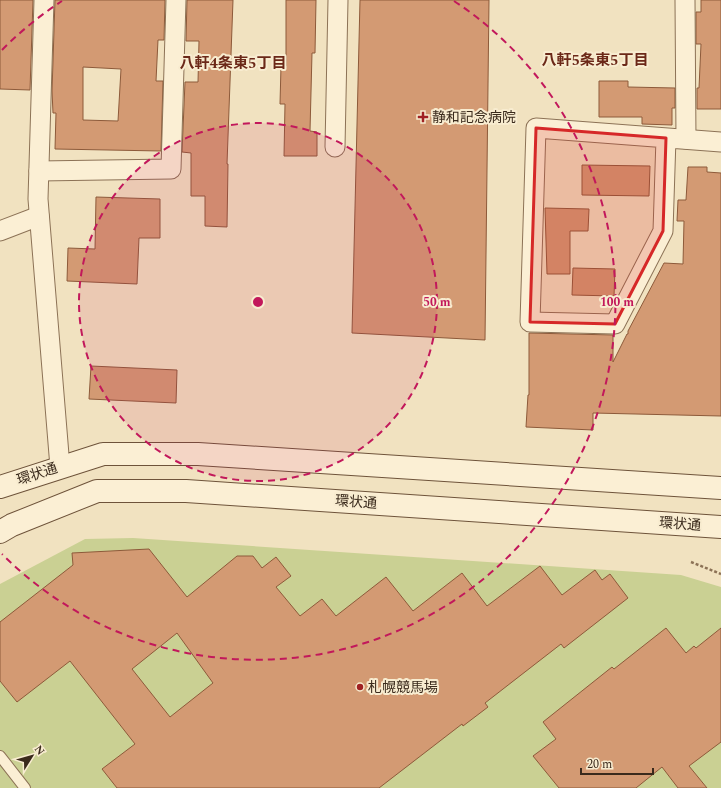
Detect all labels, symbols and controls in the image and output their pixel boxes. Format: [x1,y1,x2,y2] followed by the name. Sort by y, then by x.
[542,49,648,72] district label: 八軒5条東5丁目
[180,52,286,75] district label: 八軒4条東5丁目
[432,107,516,128] place label: 静和記念病院
[417,111,429,123] marker: 静和記念病院
[423,293,451,312] text: 50 m
[600,293,634,312] text: 100 m
[251,295,265,309] centre of rings
[14,458,60,490] street label: 環状通
[334,490,378,514] street label: 環状通
[658,512,702,536] street label: 環状通
[368,677,438,698] place label: 札幌競馬場
[355,682,365,692] marker: 札幌競馬場
[12,736,52,776] north arrow
[30,742,49,759] text: N
[581,750,653,776] scale bar
[587,755,612,774] text: 20 m

